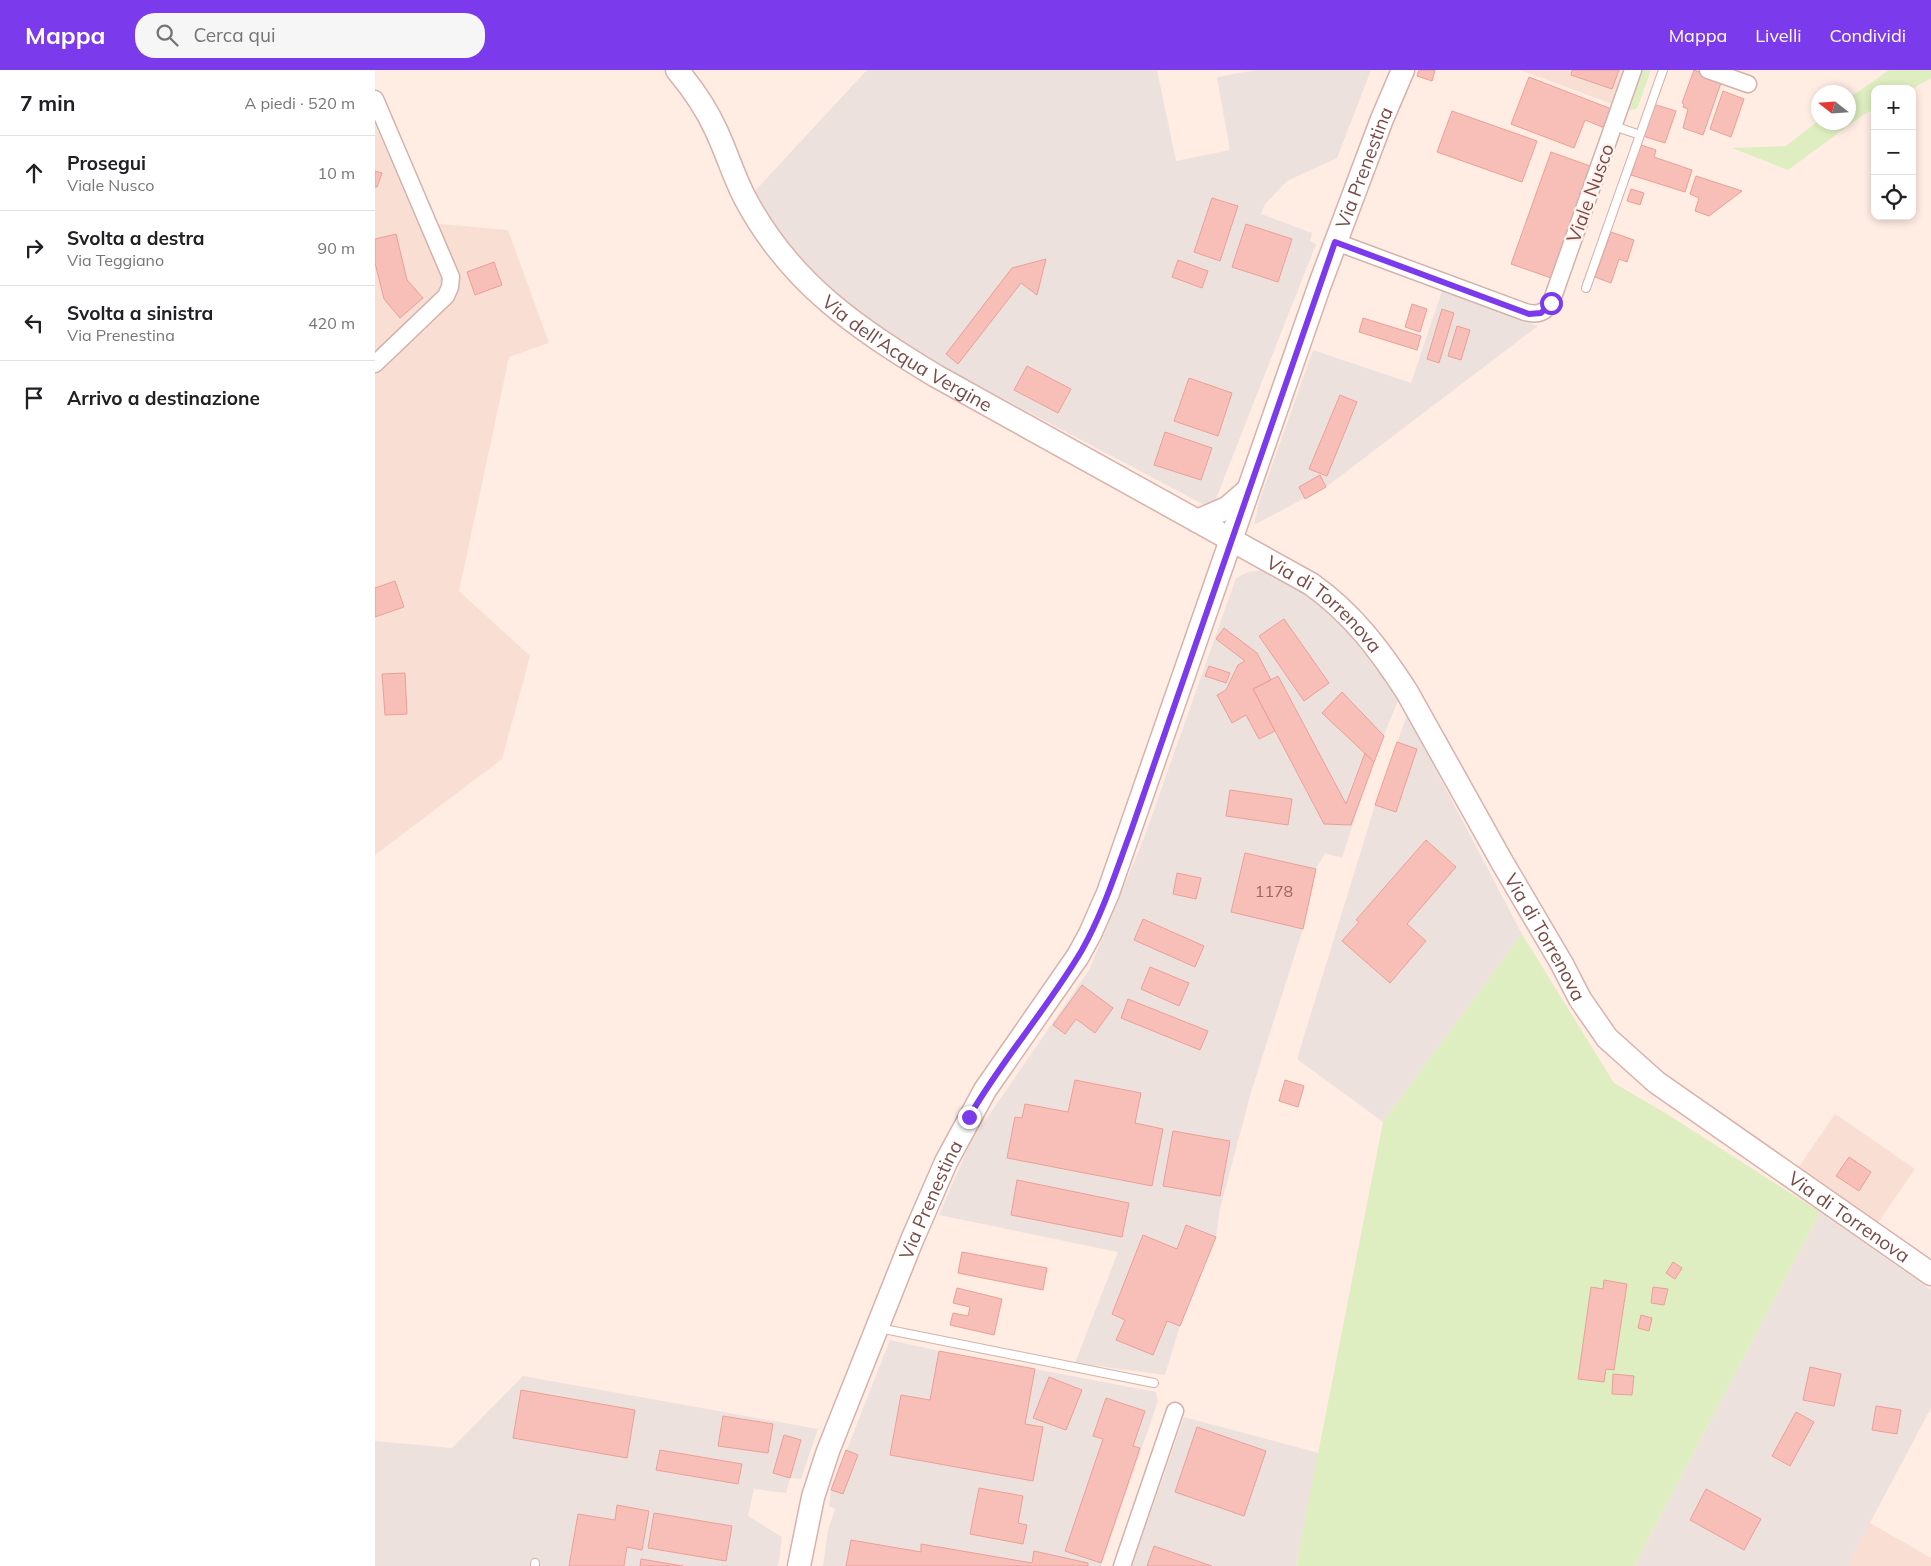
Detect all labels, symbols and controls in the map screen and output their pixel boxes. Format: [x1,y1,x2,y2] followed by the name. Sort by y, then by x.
[135,13,485,58] search box
[25,20,105,50] text: Mappa
[153,21,181,49] icon: search
[193,23,275,47] text: Cerca qui
[1669,24,1727,47] text: Mappa
[1755,24,1801,47] text: Livelli
[1829,24,1906,47] text: Condividi
[1811,85,1856,130] north arrow
[1871,85,1916,220] map controls
[1871,85,1916,130] button: +
[20,90,75,116] text: 7 min
[244,93,355,113] text: A piedi · 520 m
[1330,103,1398,232] street label: Via Prenestina
[1871,130,1916,175] button: −
[1561,140,1619,246] street label: Viale Nusco
[67,151,146,175] text: Prosegui
[20,159,48,187] icon: ahead
[318,163,355,183] text: 10 m
[67,175,154,195] text: Viale Nusco
[1871,175,1916,220] button: locate
[67,226,205,250] text: Svolta a destra
[20,234,48,262] icon: right
[318,238,355,258] text: 90 m
[67,250,164,270] text: Via Teggiano
[817,290,996,417] street label: Via dell'Acqua Vergine
[1540,292,1563,315] route start
[67,301,213,325] text: Svolta a sinistra
[20,309,48,337] icon: left
[308,313,355,333] text: 420 m
[67,325,175,345] text: Via Prenestina
[20,384,48,412] icon: arrive
[67,386,260,410] text: Arrivo a destinazione
[1262,550,1387,657] street label: Via di Torrenova
[1499,869,1591,1005] street label: Via di Torrenova
[1255,881,1293,901] house number: 1178
[958,1106,981,1129] route end
[893,1136,968,1263] street label: Via Prenestina
[1784,1166,1915,1268] street label: Via di Torrenova

